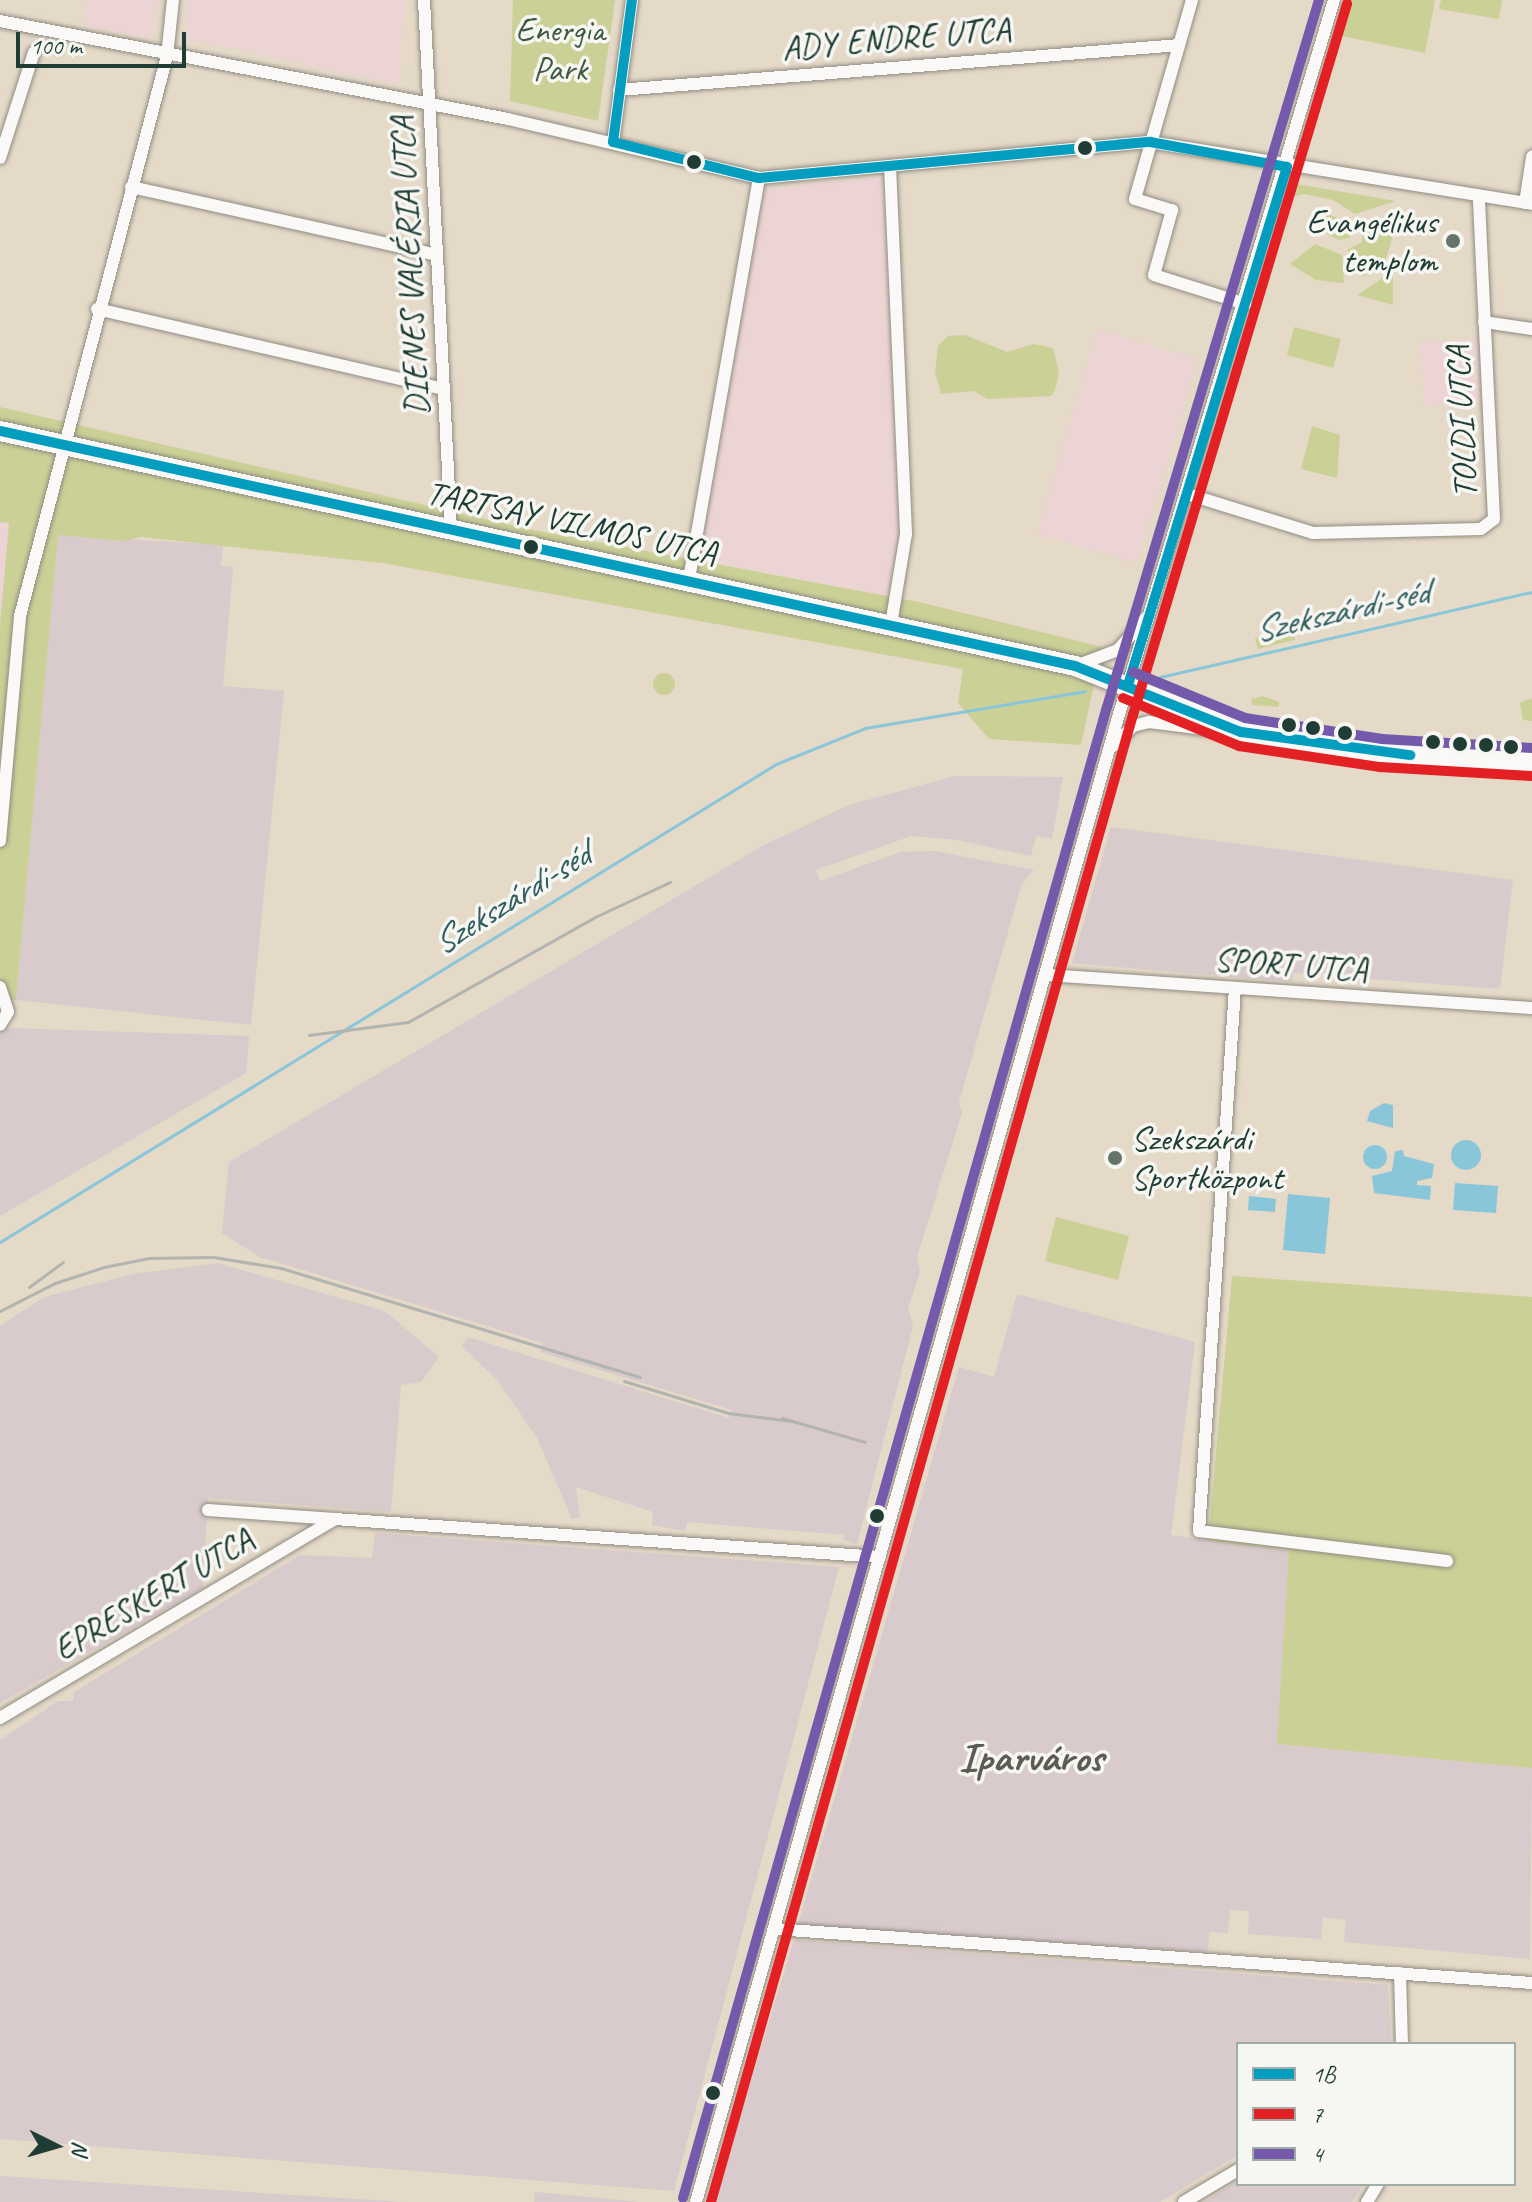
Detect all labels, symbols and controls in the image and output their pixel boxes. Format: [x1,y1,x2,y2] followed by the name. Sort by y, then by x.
[781,8,1011,68] street label: ADY ENDRE UTCA
[516,9,604,88] park label: Energia Park
[20,16,190,66] scale bar
[30,31,82,61] text: 100 m
[381,115,437,417] street label: DIENES VALÉRIA UTCA
[1077,140,1093,156] unlabelled marker
[686,154,702,170] unlabelled marker
[1306,201,1437,280] place label: Evangélikus templom
[1444,232,1462,250] marker: Evangélikus templom
[1437,344,1485,500] street label: TOLDI UTCA
[423,471,721,573] street label: TARTSAY VILMOS UTCA
[523,539,539,555] unlabelled marker
[1250,570,1432,652] water label: Szekszárdi-séd
[1281,717,1297,733] unlabelled marker
[1305,720,1321,736] unlabelled marker
[1337,725,1353,741] unlabelled marker
[1425,734,1441,750] unlabelled marker
[1452,736,1468,752] unlabelled marker
[1478,737,1494,753] unlabelled marker
[1503,739,1519,755] unlabelled marker
[424,834,598,964] water label: Szekszárdi-séd
[1212,938,1370,990] street label: SPORT UTCA
[1131,1118,1282,1198] place label: Szekszárdi Sportközpont
[1106,1149,1124,1167] marker: Szekszárdi Sportközpont
[869,1508,885,1524] unlabelled marker
[46,1519,260,1669] street label: EPRESKERT UTCA
[959,1733,1103,1783] district label: Iparváros
[1236,2042,1516,2186] legend
[1312,2059,1335,2089] text: 1B
[705,2085,721,2101] unlabelled marker
[1312,2099,1323,2129] text: 7
[16,2106,96,2186] north arrow
[1312,2139,1323,2169] text: 4
[65,2140,94,2156] text: N

